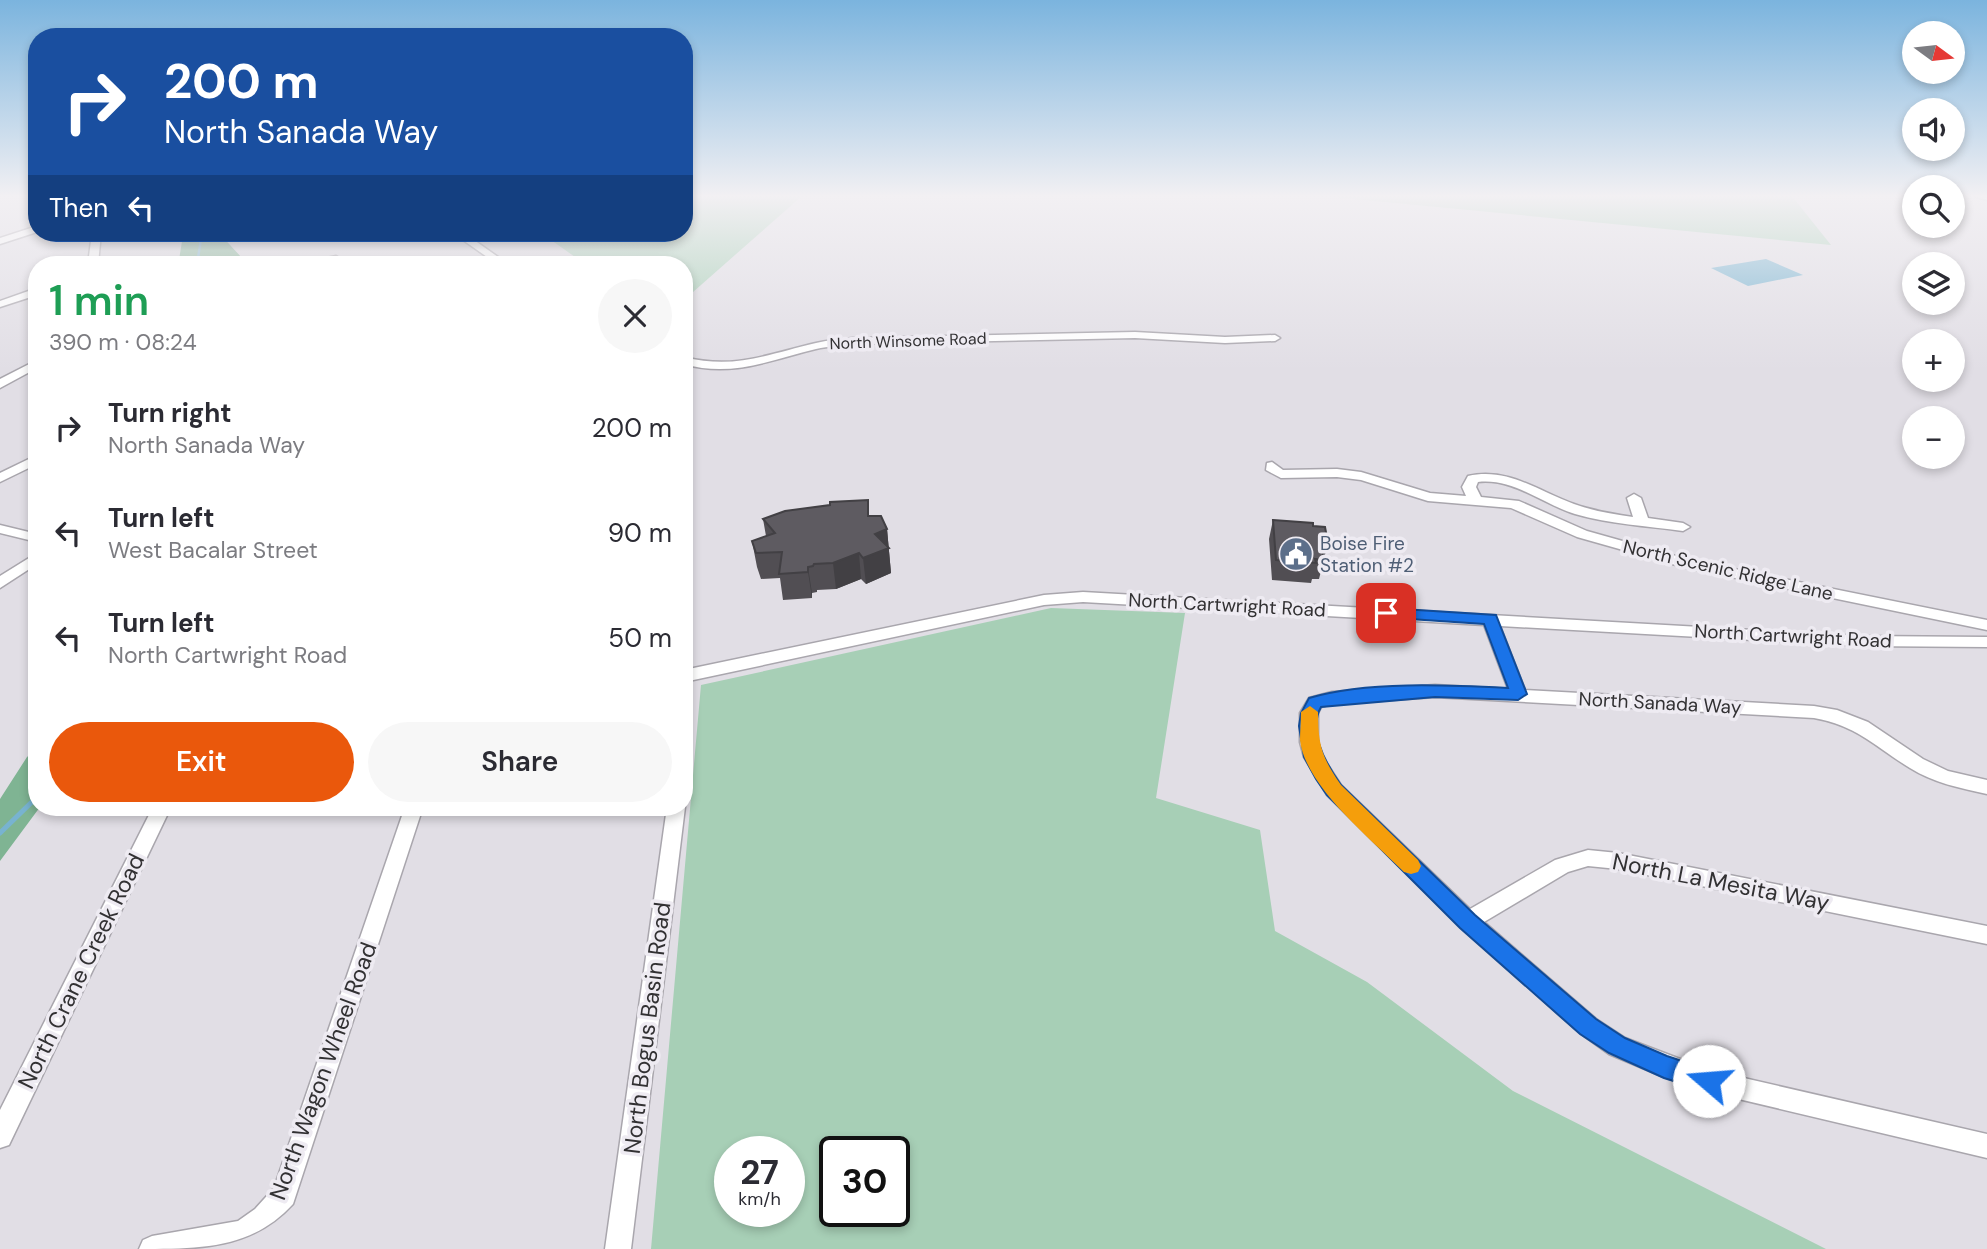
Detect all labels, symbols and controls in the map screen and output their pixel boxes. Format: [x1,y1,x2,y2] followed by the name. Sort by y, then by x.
[1902,21,1965,84] north arrow
[1902,21,1965,469] map controls
[164,49,319,113] text: 200 m
[49,56,140,147] icon: right
[1902,98,1965,161] button: sound
[164,111,438,153] text: North Sanada Way
[1902,175,1965,238] button: search
[122,189,160,227] icon: left
[49,191,108,225] text: Then
[1902,252,1965,315] button: layers
[49,273,149,328] text: 1 min
[598,279,672,353] button: close
[49,327,197,357] text: 390 m · 08:24
[829,328,987,354] street label: North Winsome Road
[1902,329,1965,392] button: +
[108,396,232,430] text: Turn right
[1902,406,1965,469] button: −
[49,409,87,447] icon: right
[592,411,672,445] text: 200 m
[108,430,305,460] text: North Sanada Way
[108,501,215,535] text: Turn left
[49,514,87,552] icon: left
[608,516,672,550] text: 90 m
[1320,531,1414,578] place label: Boise Fire Station #2
[1621,534,1835,606] street label: North Scenic Ridge Lane
[108,535,318,565] text: West Bacalar Street
[1277,535,1315,573] public building icon: Boise Fire Station #2
[1356,583,1416,643] pin
[1128,587,1326,623] street label: North Cartwright Road
[1367,594,1405,632] icon: arrive
[108,606,215,640] text: Turn left
[1694,618,1892,654] street label: North Cartwright Road
[49,619,87,657] icon: left
[608,621,672,655] text: 50 m
[108,640,347,670] text: North Cartwright Road
[1578,686,1742,720] street label: North Sanada Way
[49,722,354,802] button: Exit
[368,722,672,802] button: Share
[1610,846,1832,918] street label: North La Mesita Way
[11,848,151,1094] street label: North Crane Creek Road
[617,900,677,1156] street label: North Bogus Basin Road
[262,938,384,1204] street label: North Wagon Wheel Road
[1672,1044,1746,1118] position arrow
[819,1136,910,1227] speed limit sign: 30
[740,1149,779,1195] text: 27
[738,1187,781,1211] text: km/h

